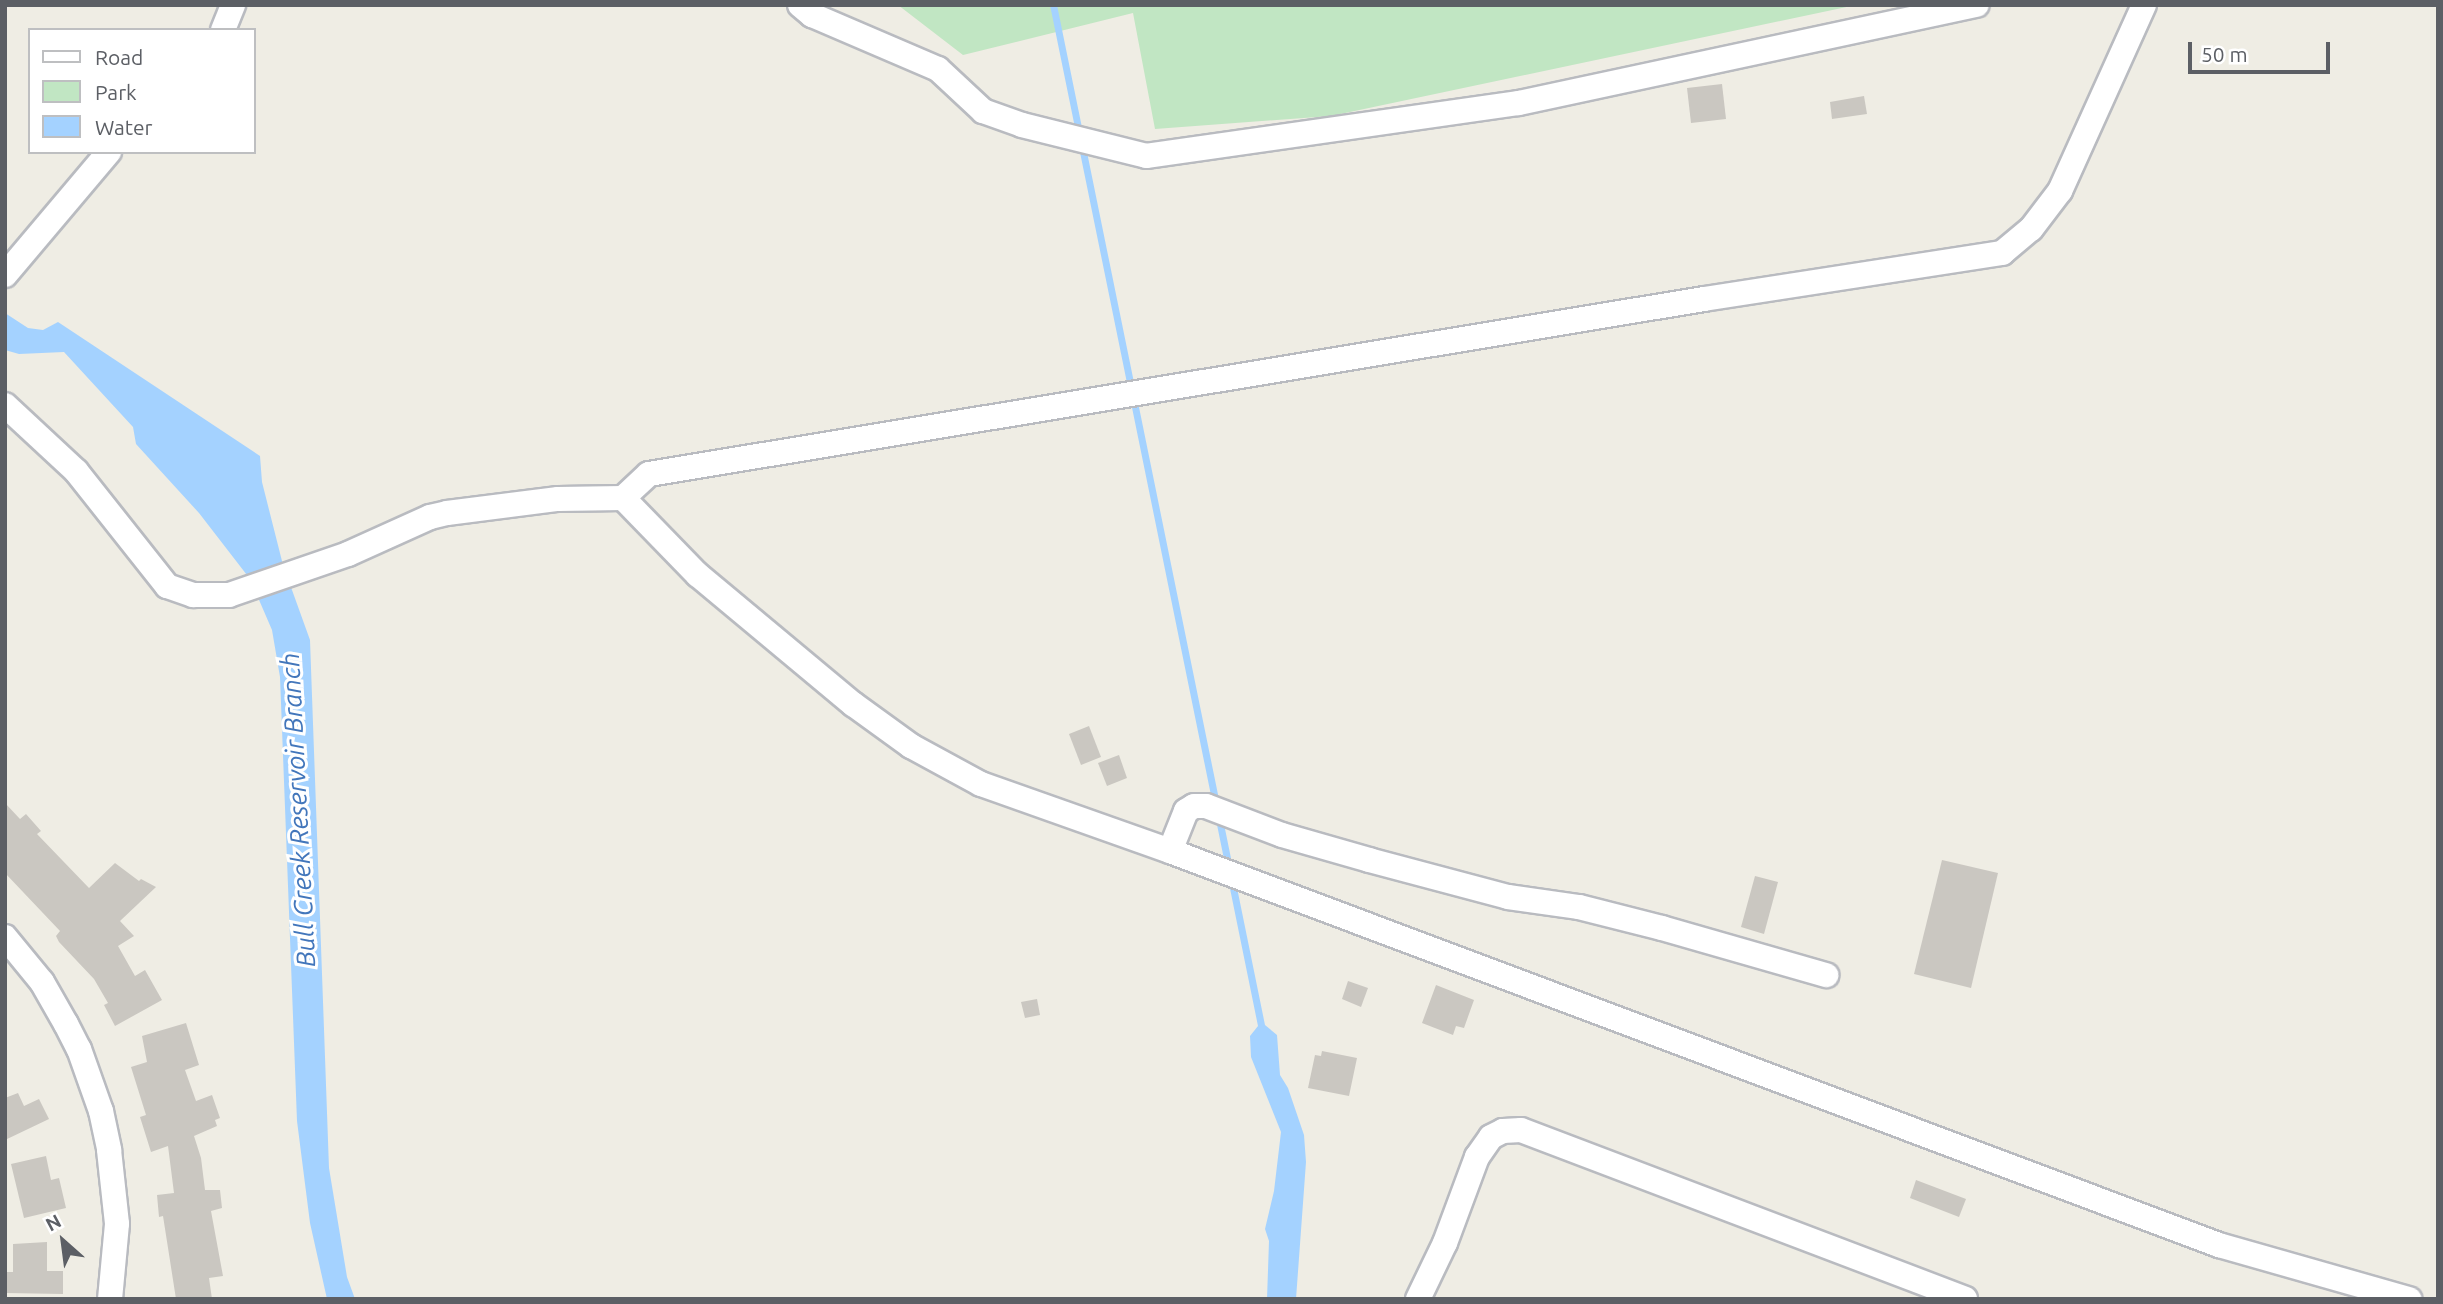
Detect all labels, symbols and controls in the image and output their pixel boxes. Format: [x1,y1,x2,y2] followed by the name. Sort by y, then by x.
[28,28,256,154] legend
[2191,28,2333,72] scale bar
[2201,42,2248,66] text: 50 m
[95,45,143,69] text: Road
[95,80,137,104] text: Park
[95,115,153,139] text: Water
[274,652,322,968] water label: Bull Creek Reservoir Branch
[28,1206,98,1276] north arrow
[42,1209,65,1236] text: N

